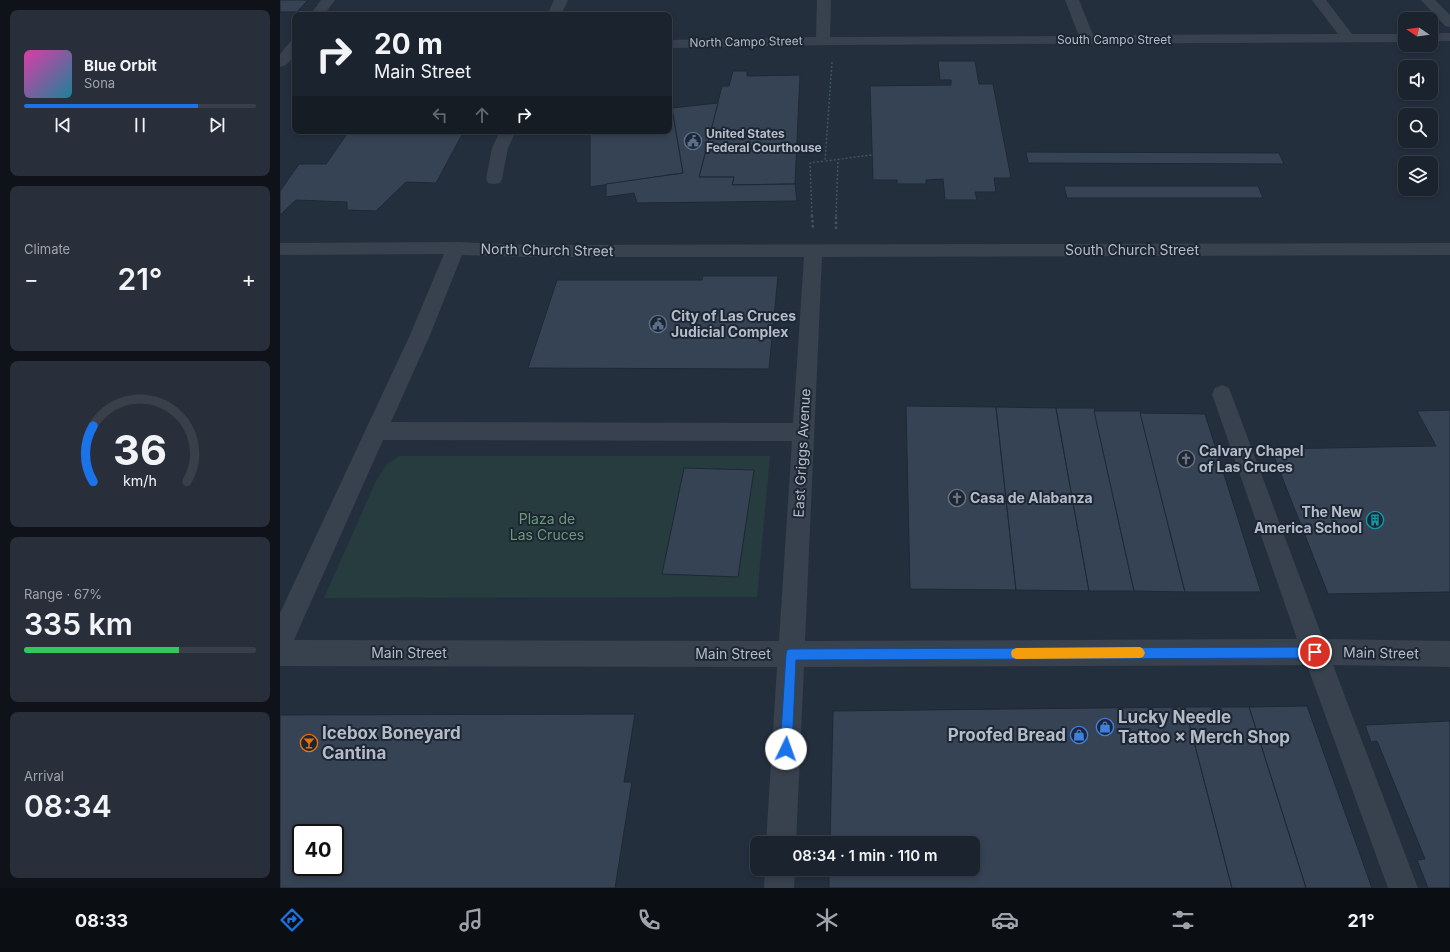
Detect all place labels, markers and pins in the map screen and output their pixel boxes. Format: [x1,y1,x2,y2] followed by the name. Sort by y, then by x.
[706,126,822,155] place label: United States Federal Courthouse
[683,131,703,151] public building icon: United States Federal Courthouse
[671,307,796,340] place label: City of Las Cruces Judicial Complex
[648,314,668,334] public building icon: City of Las Cruces Judicial Complex
[1199,442,1304,475] place label: Calvary Chapel of Las Cruces
[1176,449,1196,469] church icon: Calvary Chapel of Las Cruces
[947,488,967,508] church icon: Casa de Alabanza
[970,489,1093,506] place label: Casa de Alabanza
[1254,503,1362,536] place label: The New America School
[1365,510,1385,530] building icon: The New America School
[1298,635,1332,669] pin
[1118,707,1290,747] place label: Lucky Needle Tattoo × Merch Shop
[1095,717,1115,737] shop icon: Lucky Needle Tattoo × Merch Shop
[322,723,461,763] place label: Icebox Boneyard Cantina
[948,725,1066,745] place label: Proofed Bread
[1069,725,1089,745] shop icon: Proofed Bread
[299,733,319,753] bar icon: Icebox Boneyard Cantina

